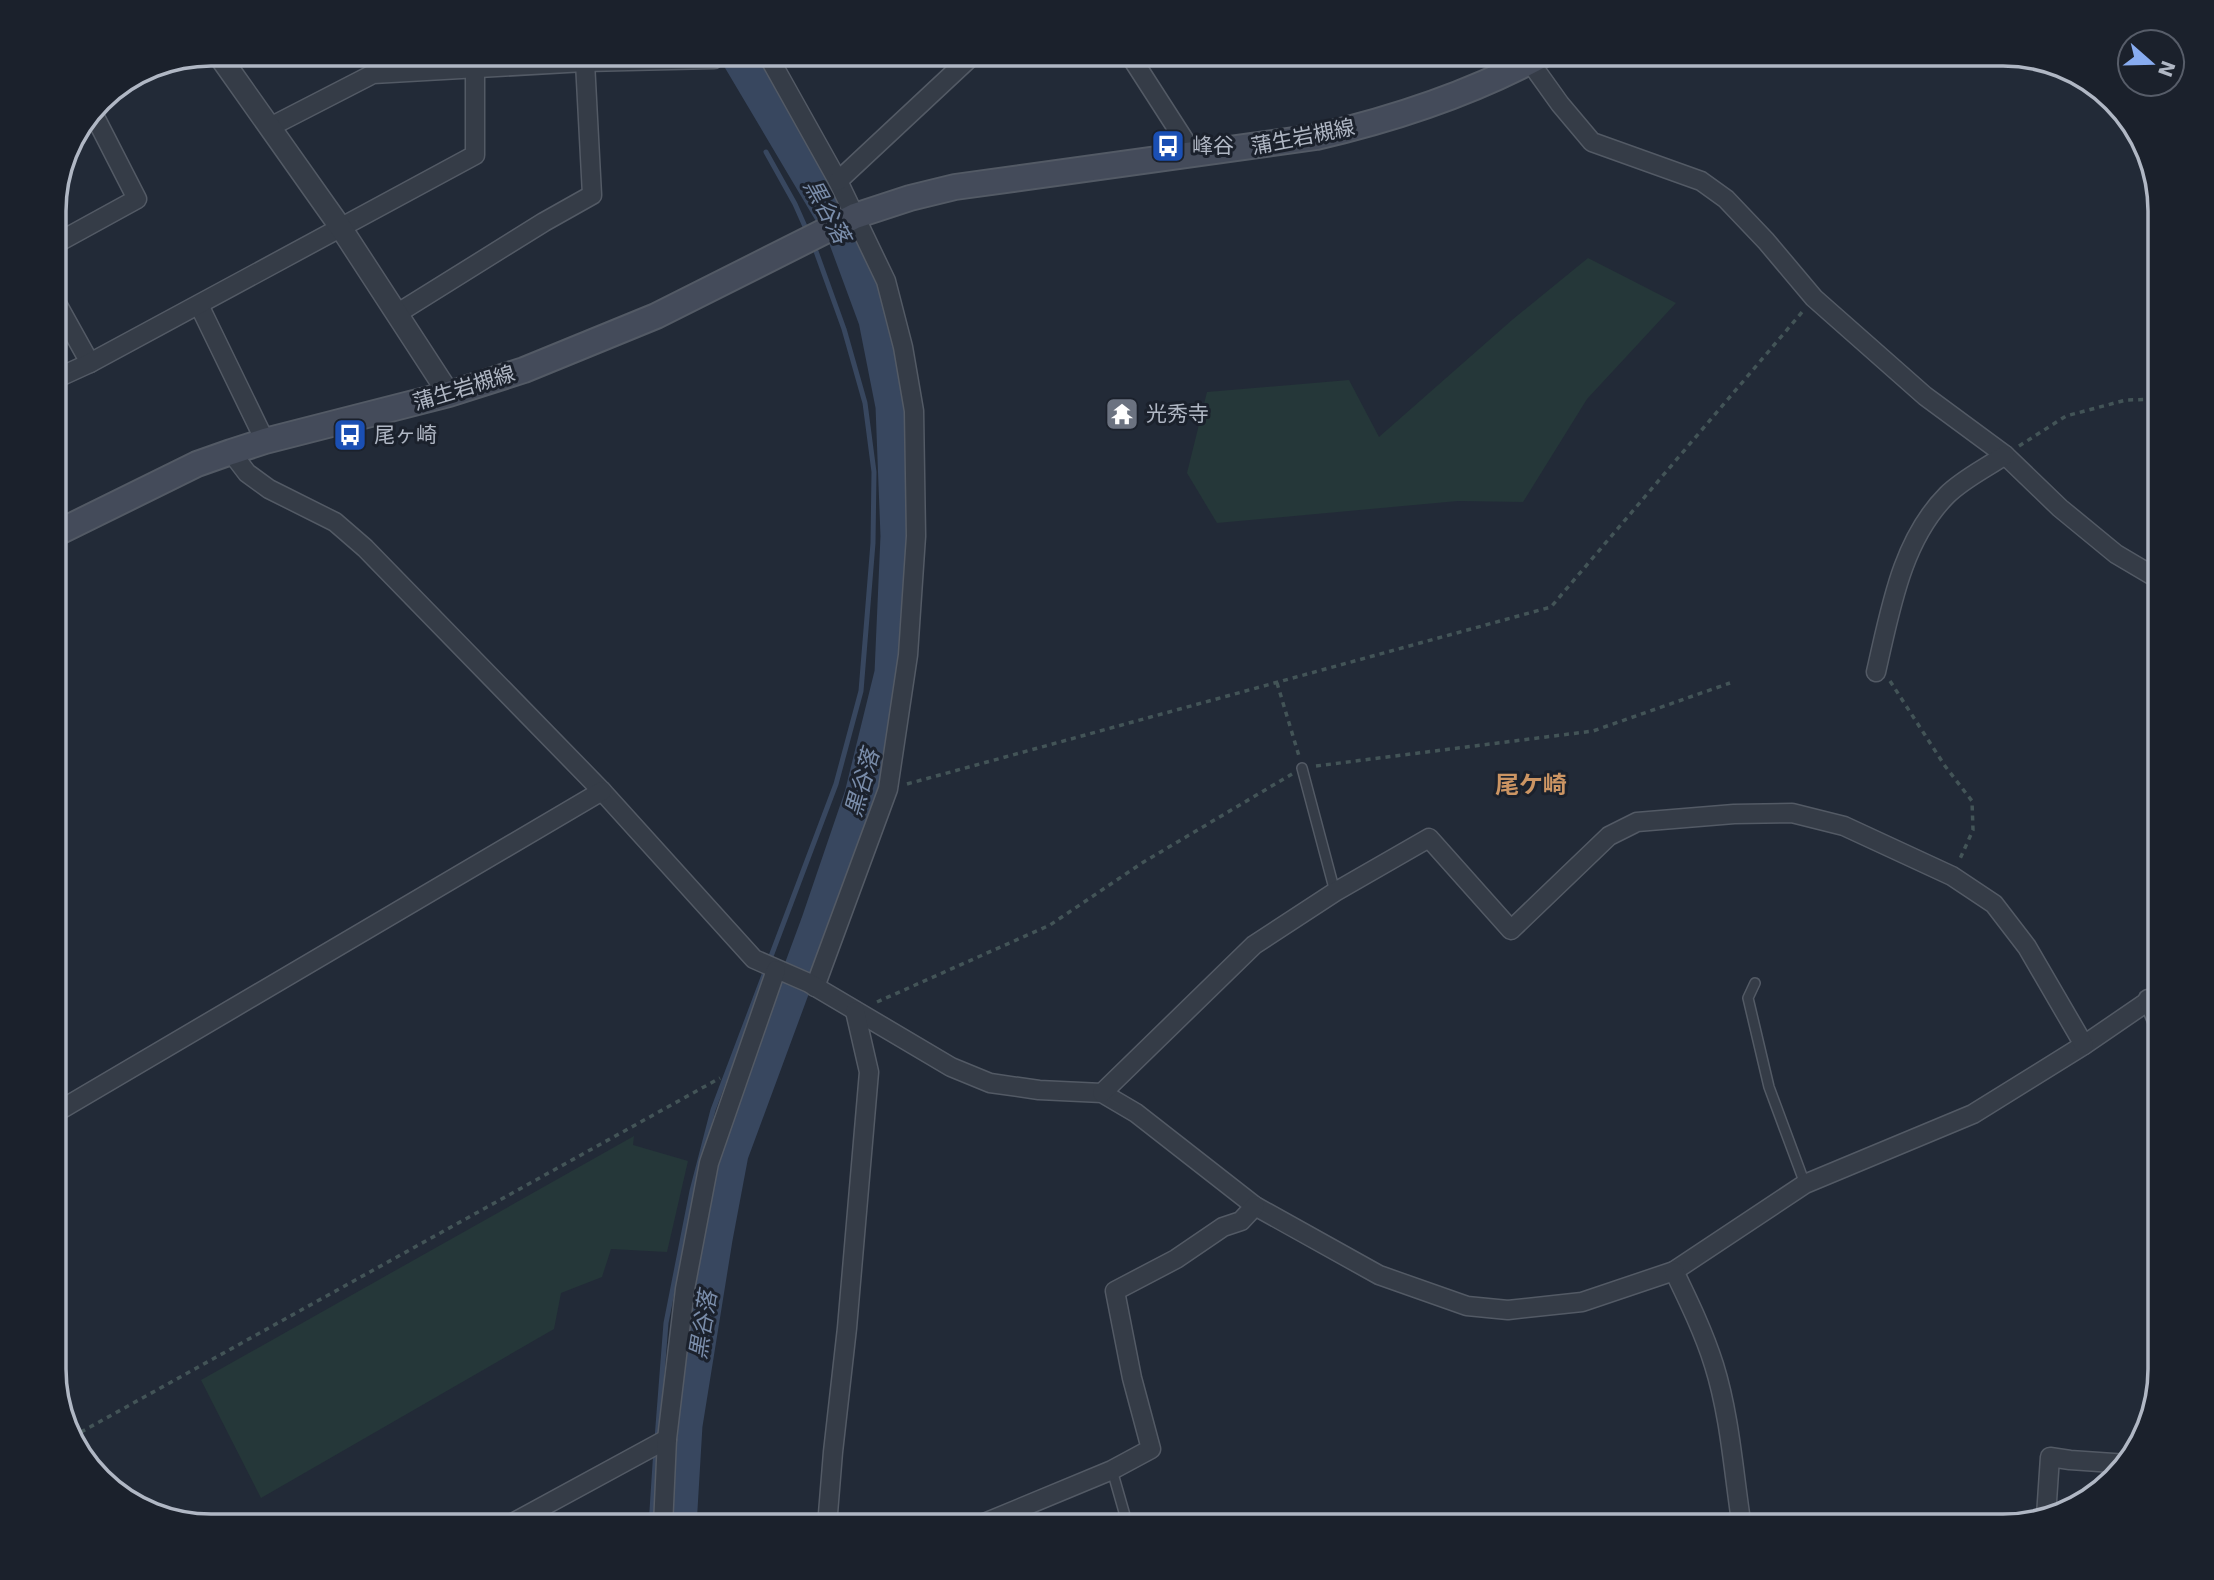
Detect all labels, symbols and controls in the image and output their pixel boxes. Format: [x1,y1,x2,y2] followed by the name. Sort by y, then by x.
[2116,28,2186,98] north arrow
[2154,58,2180,80] text: N
[1249,115,1357,159] street label: 蒲生岩槻線
[1149,127,1187,165] bus stop icon: 峰谷
[1192,134,1234,158] place label: 峰谷
[799,175,857,251] water label: 黒谷落
[410,361,518,415] street label: 蒲生岩槻線
[1103,395,1141,433] temple icon: 光秀寺
[1146,402,1209,426] place label: 光秀寺
[331,416,369,454] bus stop icon: 尾ヶ崎
[374,423,437,447] place label: 尾ヶ崎
[840,742,885,820] water label: 黒谷落
[1495,771,1567,799] district label: 尾ケ崎
[685,1285,722,1361] water label: 黒谷落

